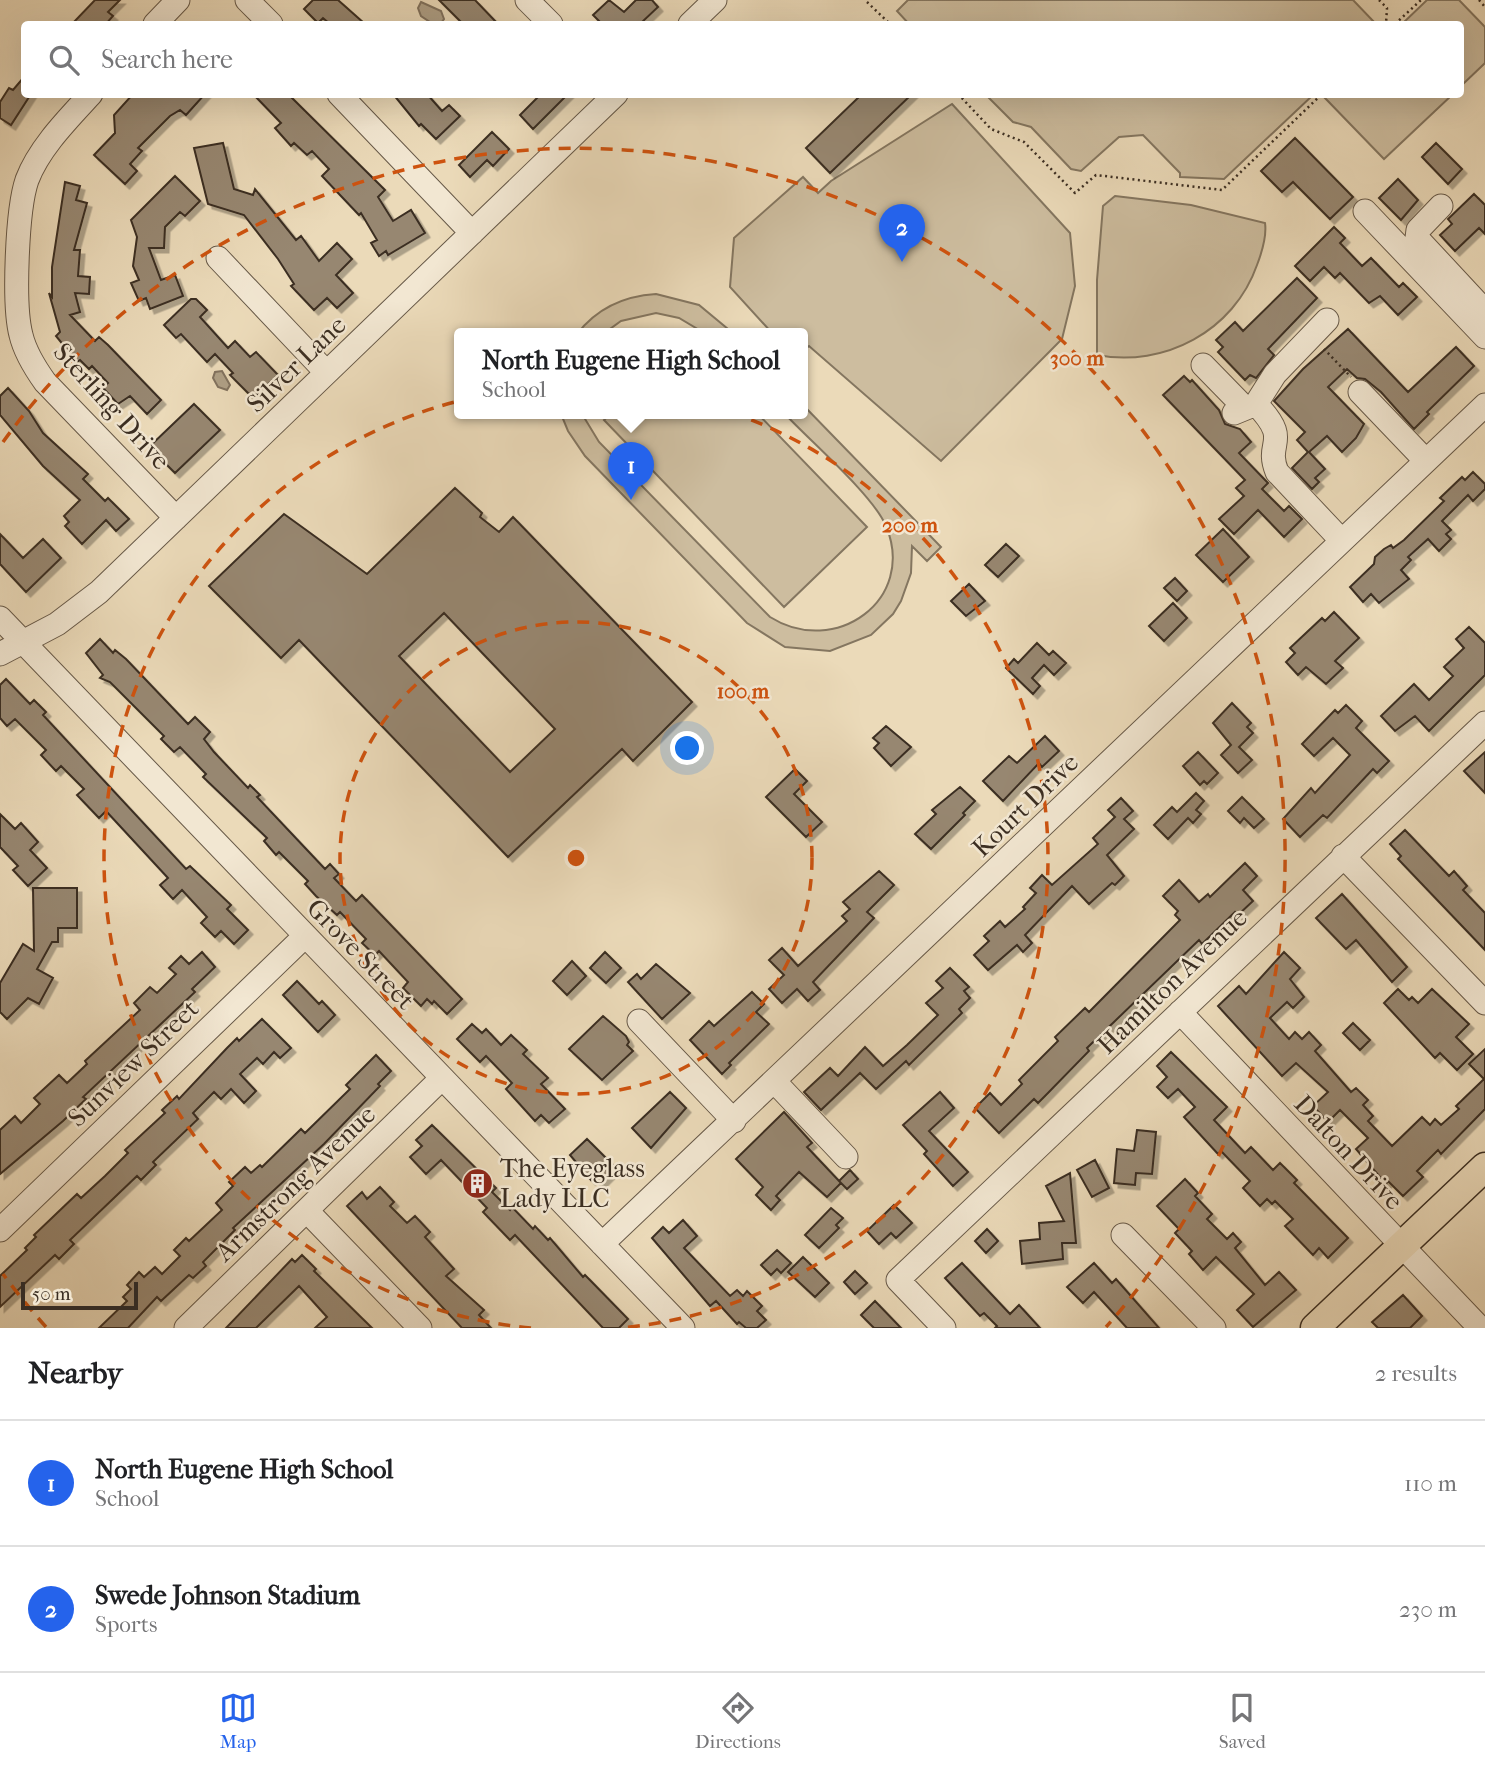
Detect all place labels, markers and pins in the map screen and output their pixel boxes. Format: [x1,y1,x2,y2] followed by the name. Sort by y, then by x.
[879,204,925,262] pin: 2
[608,442,654,500] pin: 1
[564,846,588,870] centre of rings
[500,1153,645,1214] place label: The Eyeglass Lady LLC
[460,1166,494,1200] building icon: The Eyeglass Lady LLC

